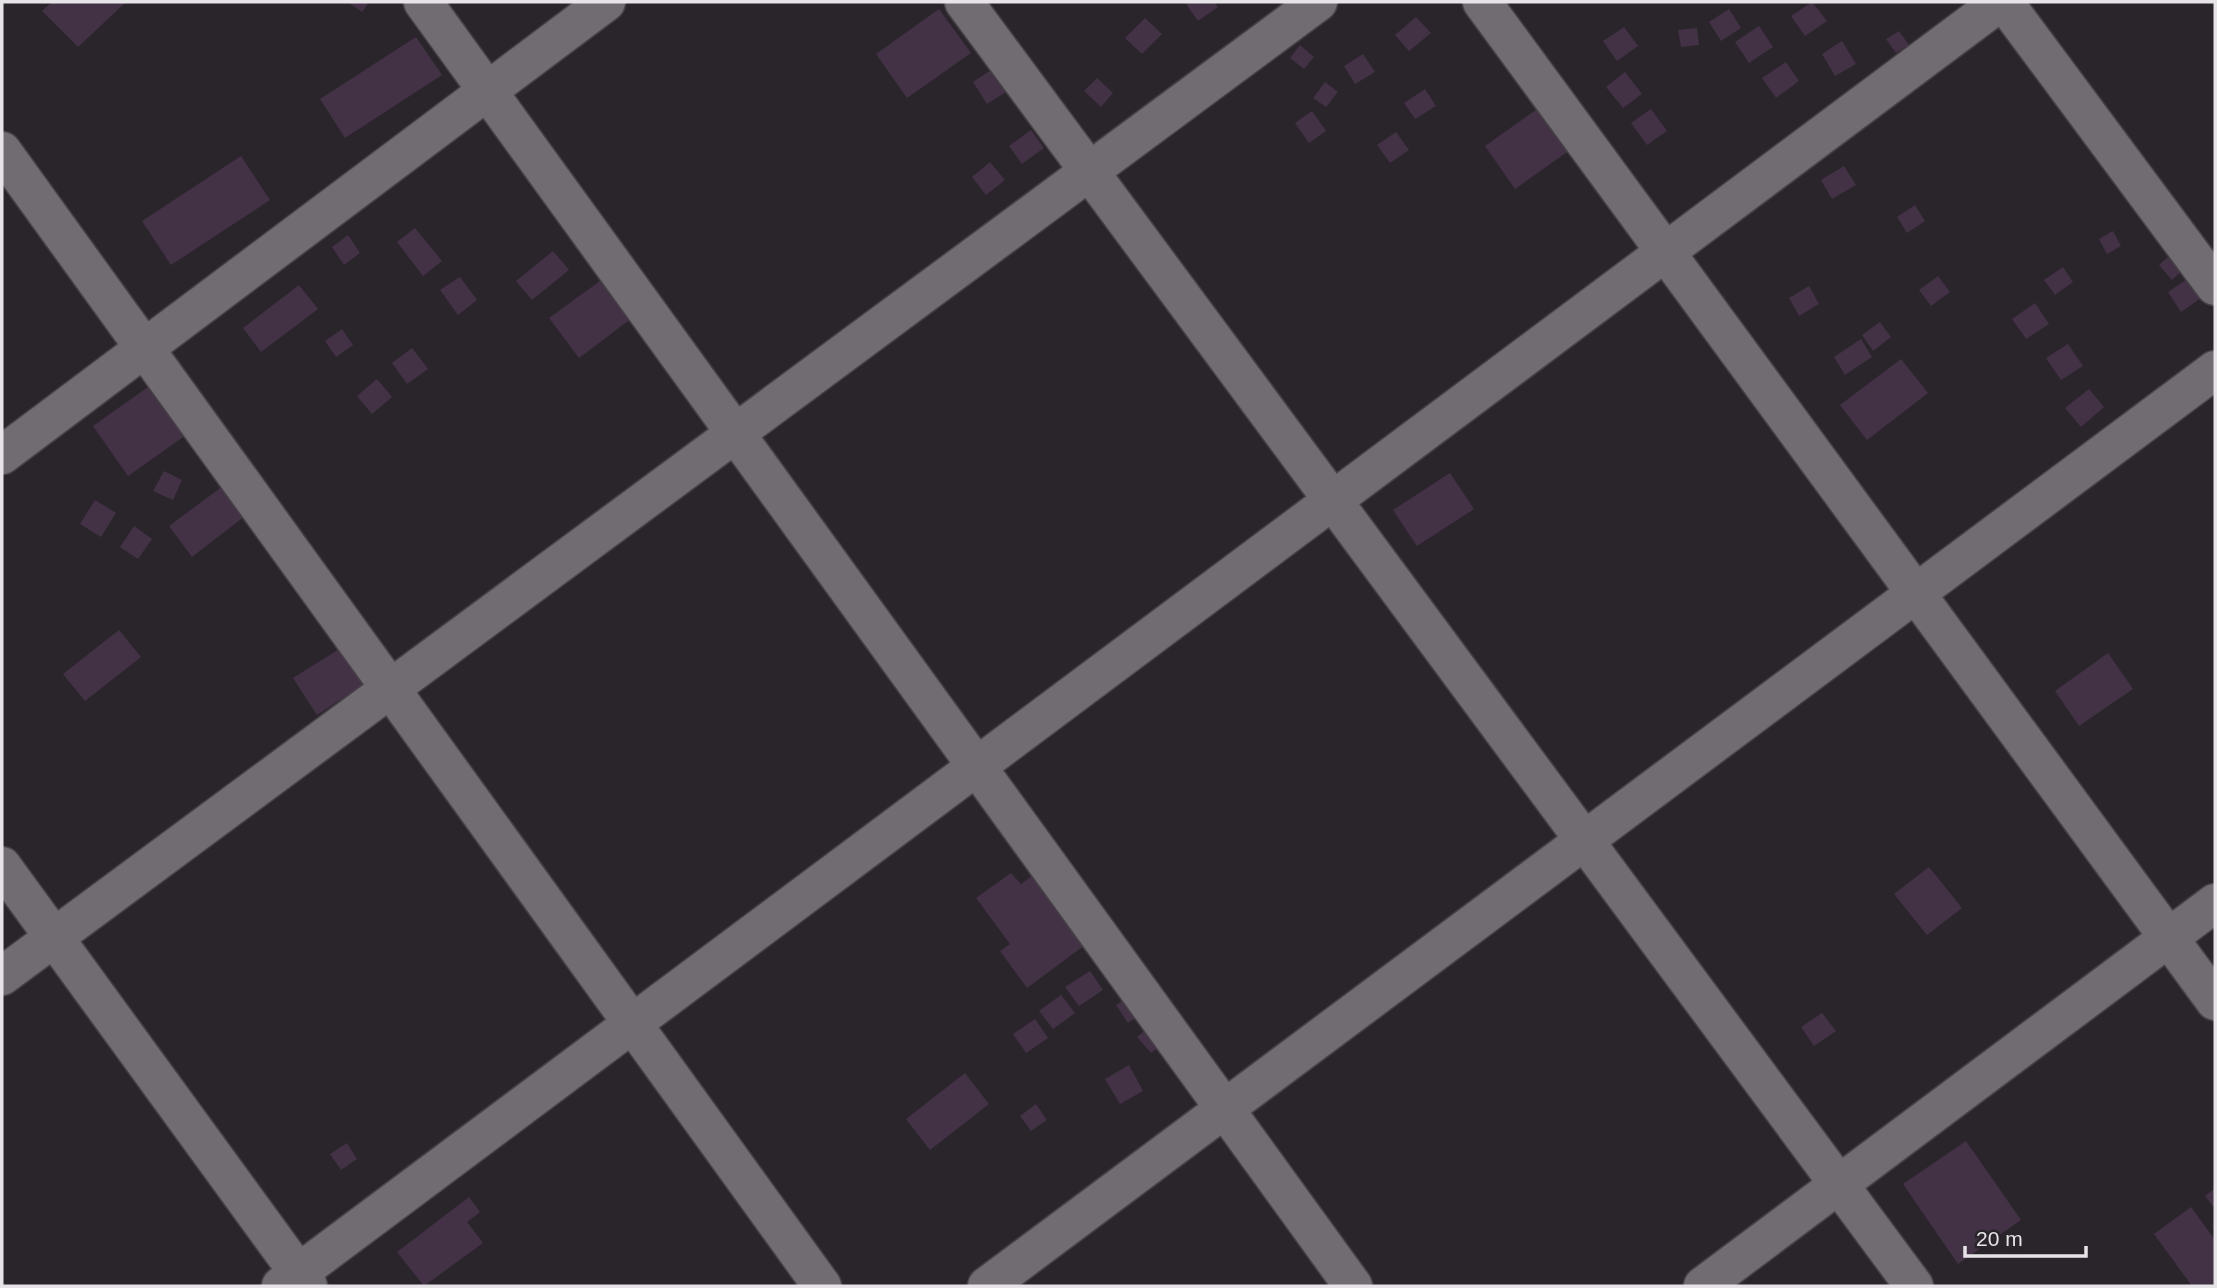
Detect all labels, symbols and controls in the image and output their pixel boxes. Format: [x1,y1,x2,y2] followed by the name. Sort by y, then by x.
[1965,1214,2086,1258] scale bar
[1976,1227,2023,1250] text: 20 m

